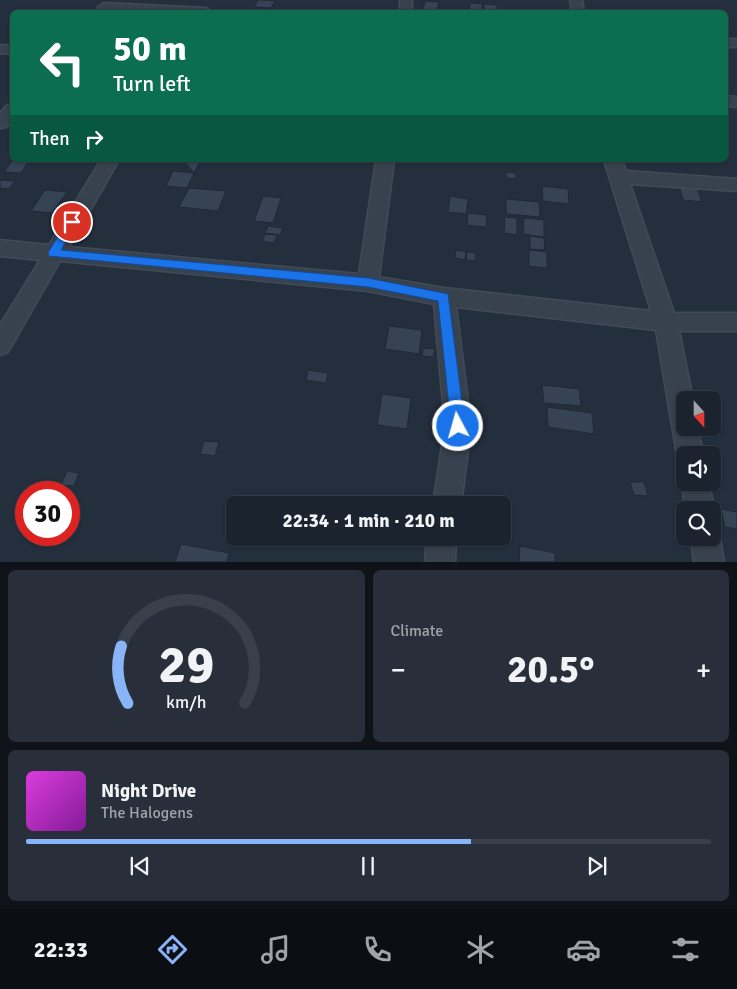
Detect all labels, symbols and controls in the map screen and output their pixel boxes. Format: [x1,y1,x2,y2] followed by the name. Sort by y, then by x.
[113,27,187,70] text: 50 m
[30,30,95,95] icon: left
[113,70,191,97] text: Turn left
[80,125,108,153] icon: right
[30,127,70,151] text: Then
[51,201,93,243] pin
[58,208,86,236] icon: arrive
[676,391,721,436] north arrow
[676,391,721,546] map controls
[431,399,483,451] position arrow
[676,446,721,491] button: sound
[15,481,80,546] speed limit sign: 30
[676,501,721,546] button: search
[282,509,455,533] text: 22:34 · 1 min · 210 m
[391,621,443,641] text: Climate
[158,633,214,697] text: 29
[507,646,595,693] text: 20.5°
[391,653,406,687] text: −
[696,653,711,687] text: +
[166,691,206,713] text: km/h
[101,779,196,803] text: Night Drive
[101,803,193,823] text: The Halogens
[126,852,154,880] icon: previous
[354,852,382,880] icon: pause
[583,852,611,880] icon: next
[155,932,190,967] icon: directions
[258,932,293,967] icon: music
[360,932,395,967] icon: phone
[463,932,498,967] icon: climate
[566,932,601,967] icon: car
[668,932,703,967] icon: filters
[34,936,88,963] text: 22:33

